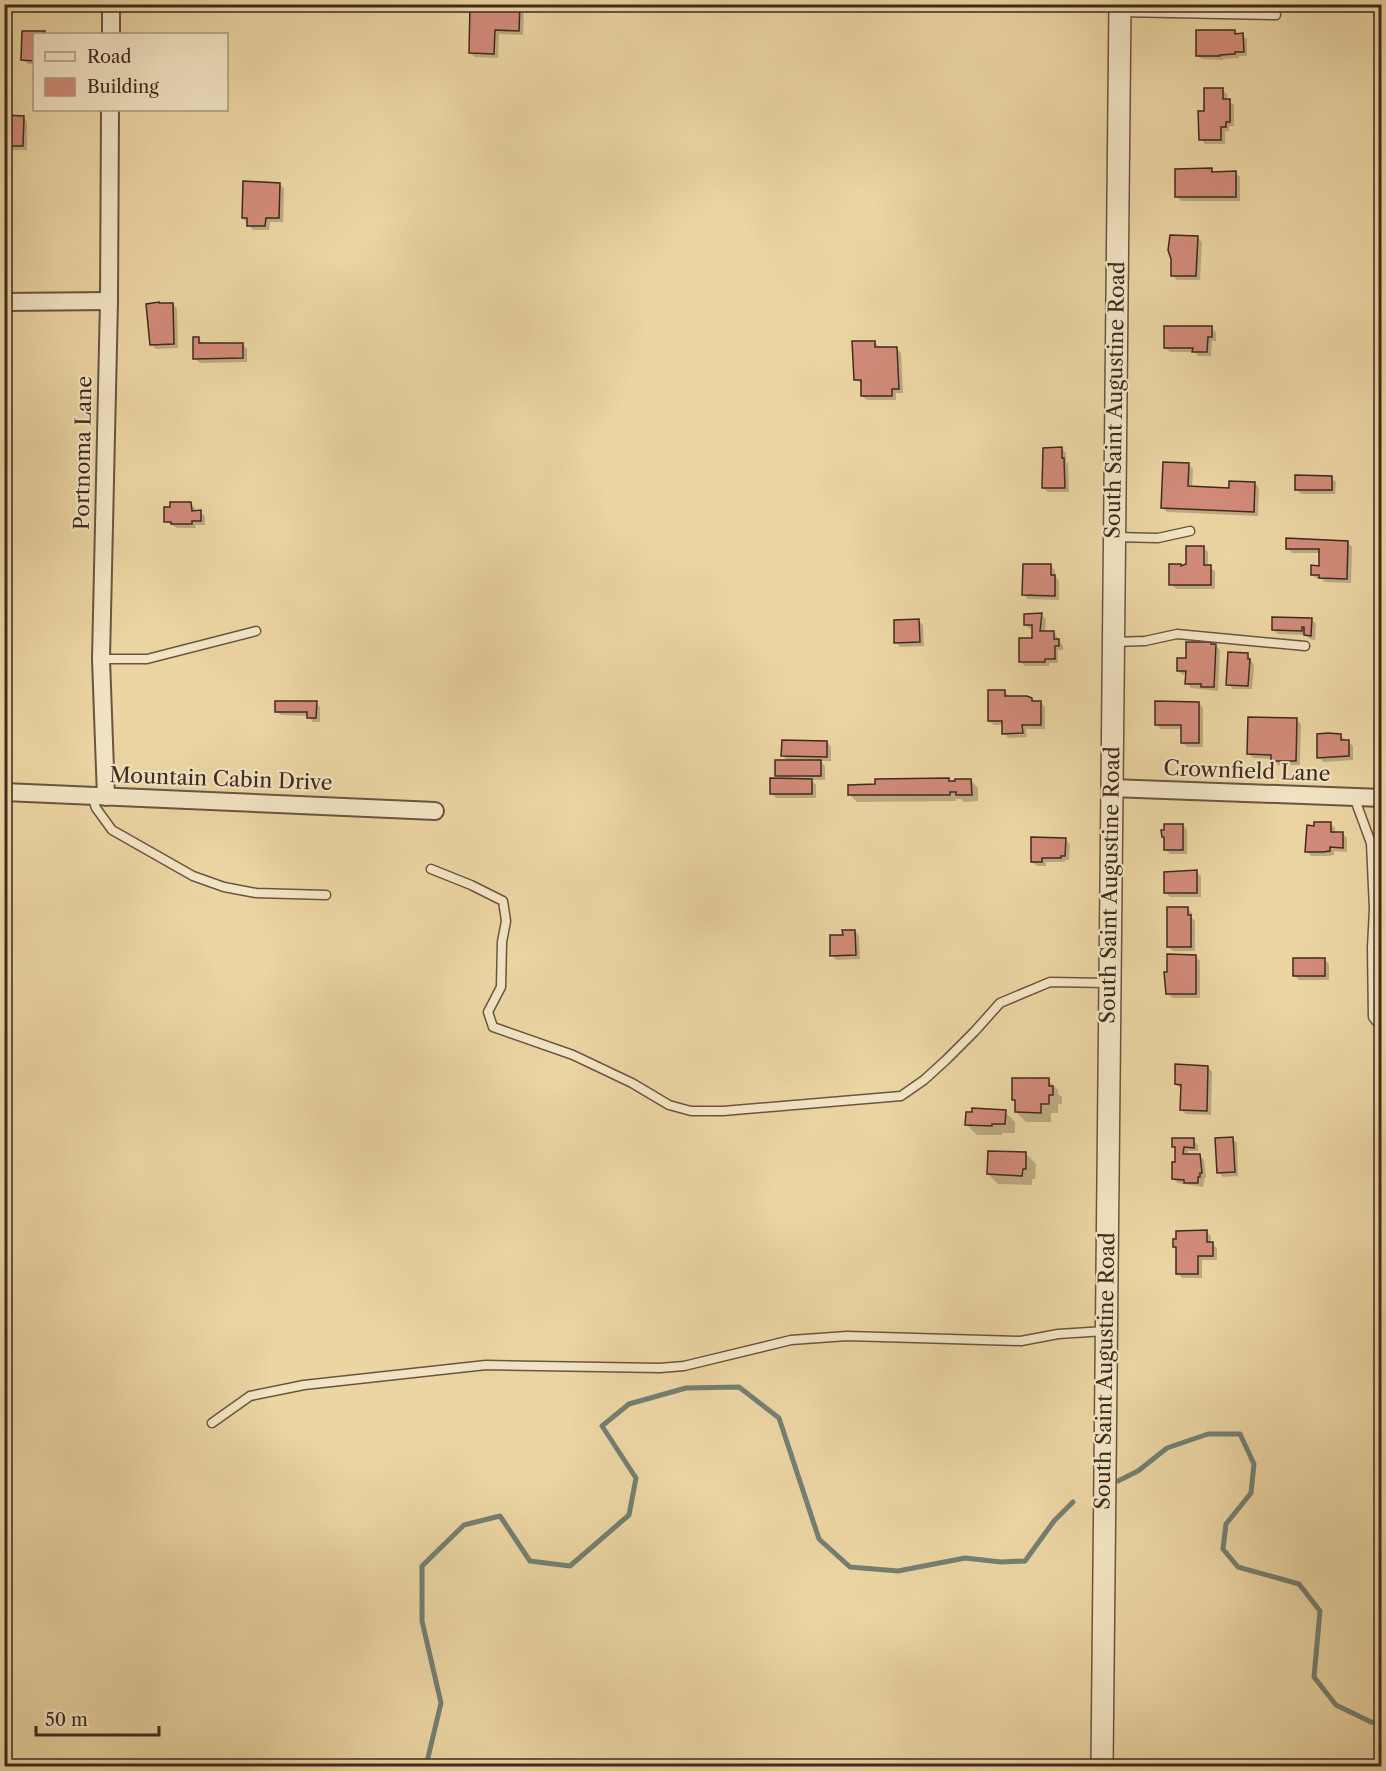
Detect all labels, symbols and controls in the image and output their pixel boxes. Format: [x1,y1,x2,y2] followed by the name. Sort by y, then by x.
[33,33,228,111] legend
[87,46,132,68] text: Road
[87,76,159,98] text: Building
[1100,261,1129,539] street label: South Saint Augustine Road
[69,376,96,530] street label: Portnoma Lane
[1095,746,1124,1024] street label: South Saint Augustine Road
[1163,755,1331,786] street label: Crownfield Lane
[109,762,333,795] street label: Mountain Cabin Drive
[1090,1232,1119,1510] street label: South Saint Augustine Road
[36,1699,159,1737] scale bar
[45,1709,88,1731] text: 50 m

